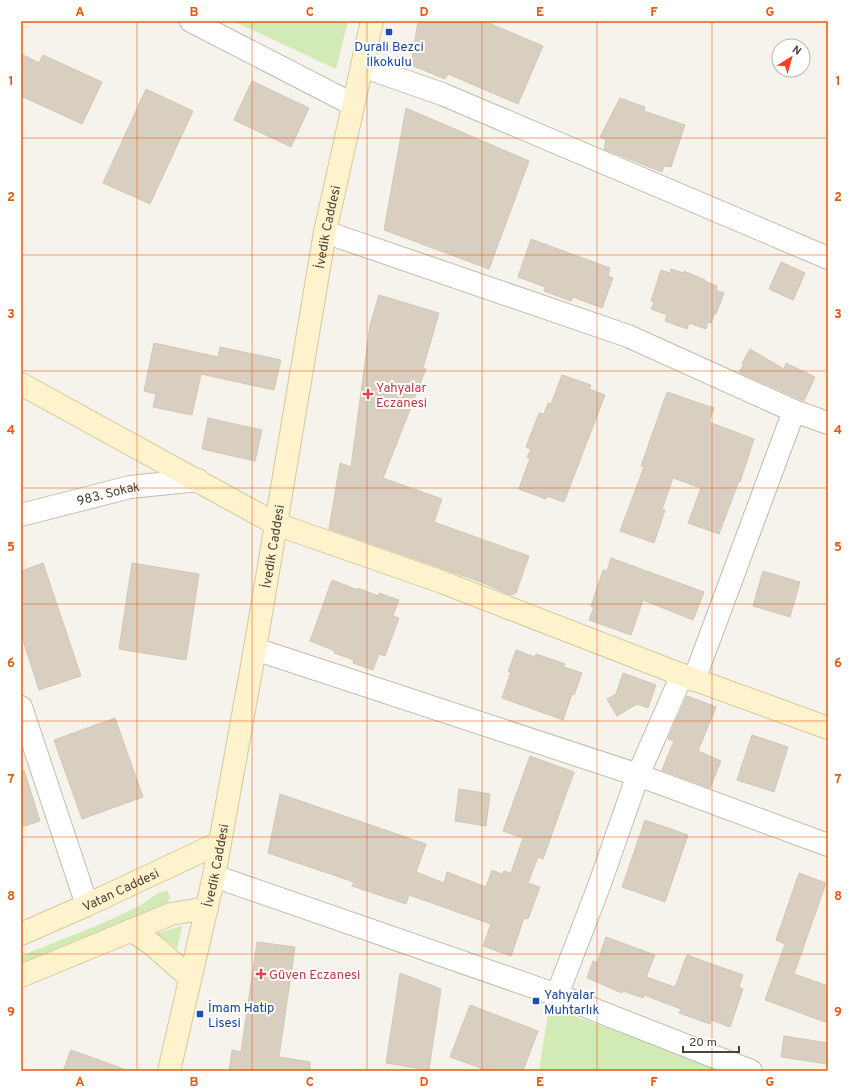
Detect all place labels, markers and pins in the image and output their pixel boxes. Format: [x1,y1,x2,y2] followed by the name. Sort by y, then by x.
[384,27,394,37] marker: Durali Bezci İlkokulu
[354,40,424,71] place label: Durali Bezci İlkokulu
[376,381,427,412] place label: Yahyalar Eczanesi
[363,389,373,399] marker: Yahyalar Eczanesi
[269,968,360,984] place label: Güven Eczanesi
[256,969,266,979] marker: Güven Eczanesi
[544,988,599,1019] place label: Yahyalar Muhtarlık
[531,996,541,1006] marker: Yahyalar Muhtarlık
[208,999,274,1032] place label: İmam Hatip Lisesi
[195,1009,205,1019] marker: İmam Hatip Lisesi

